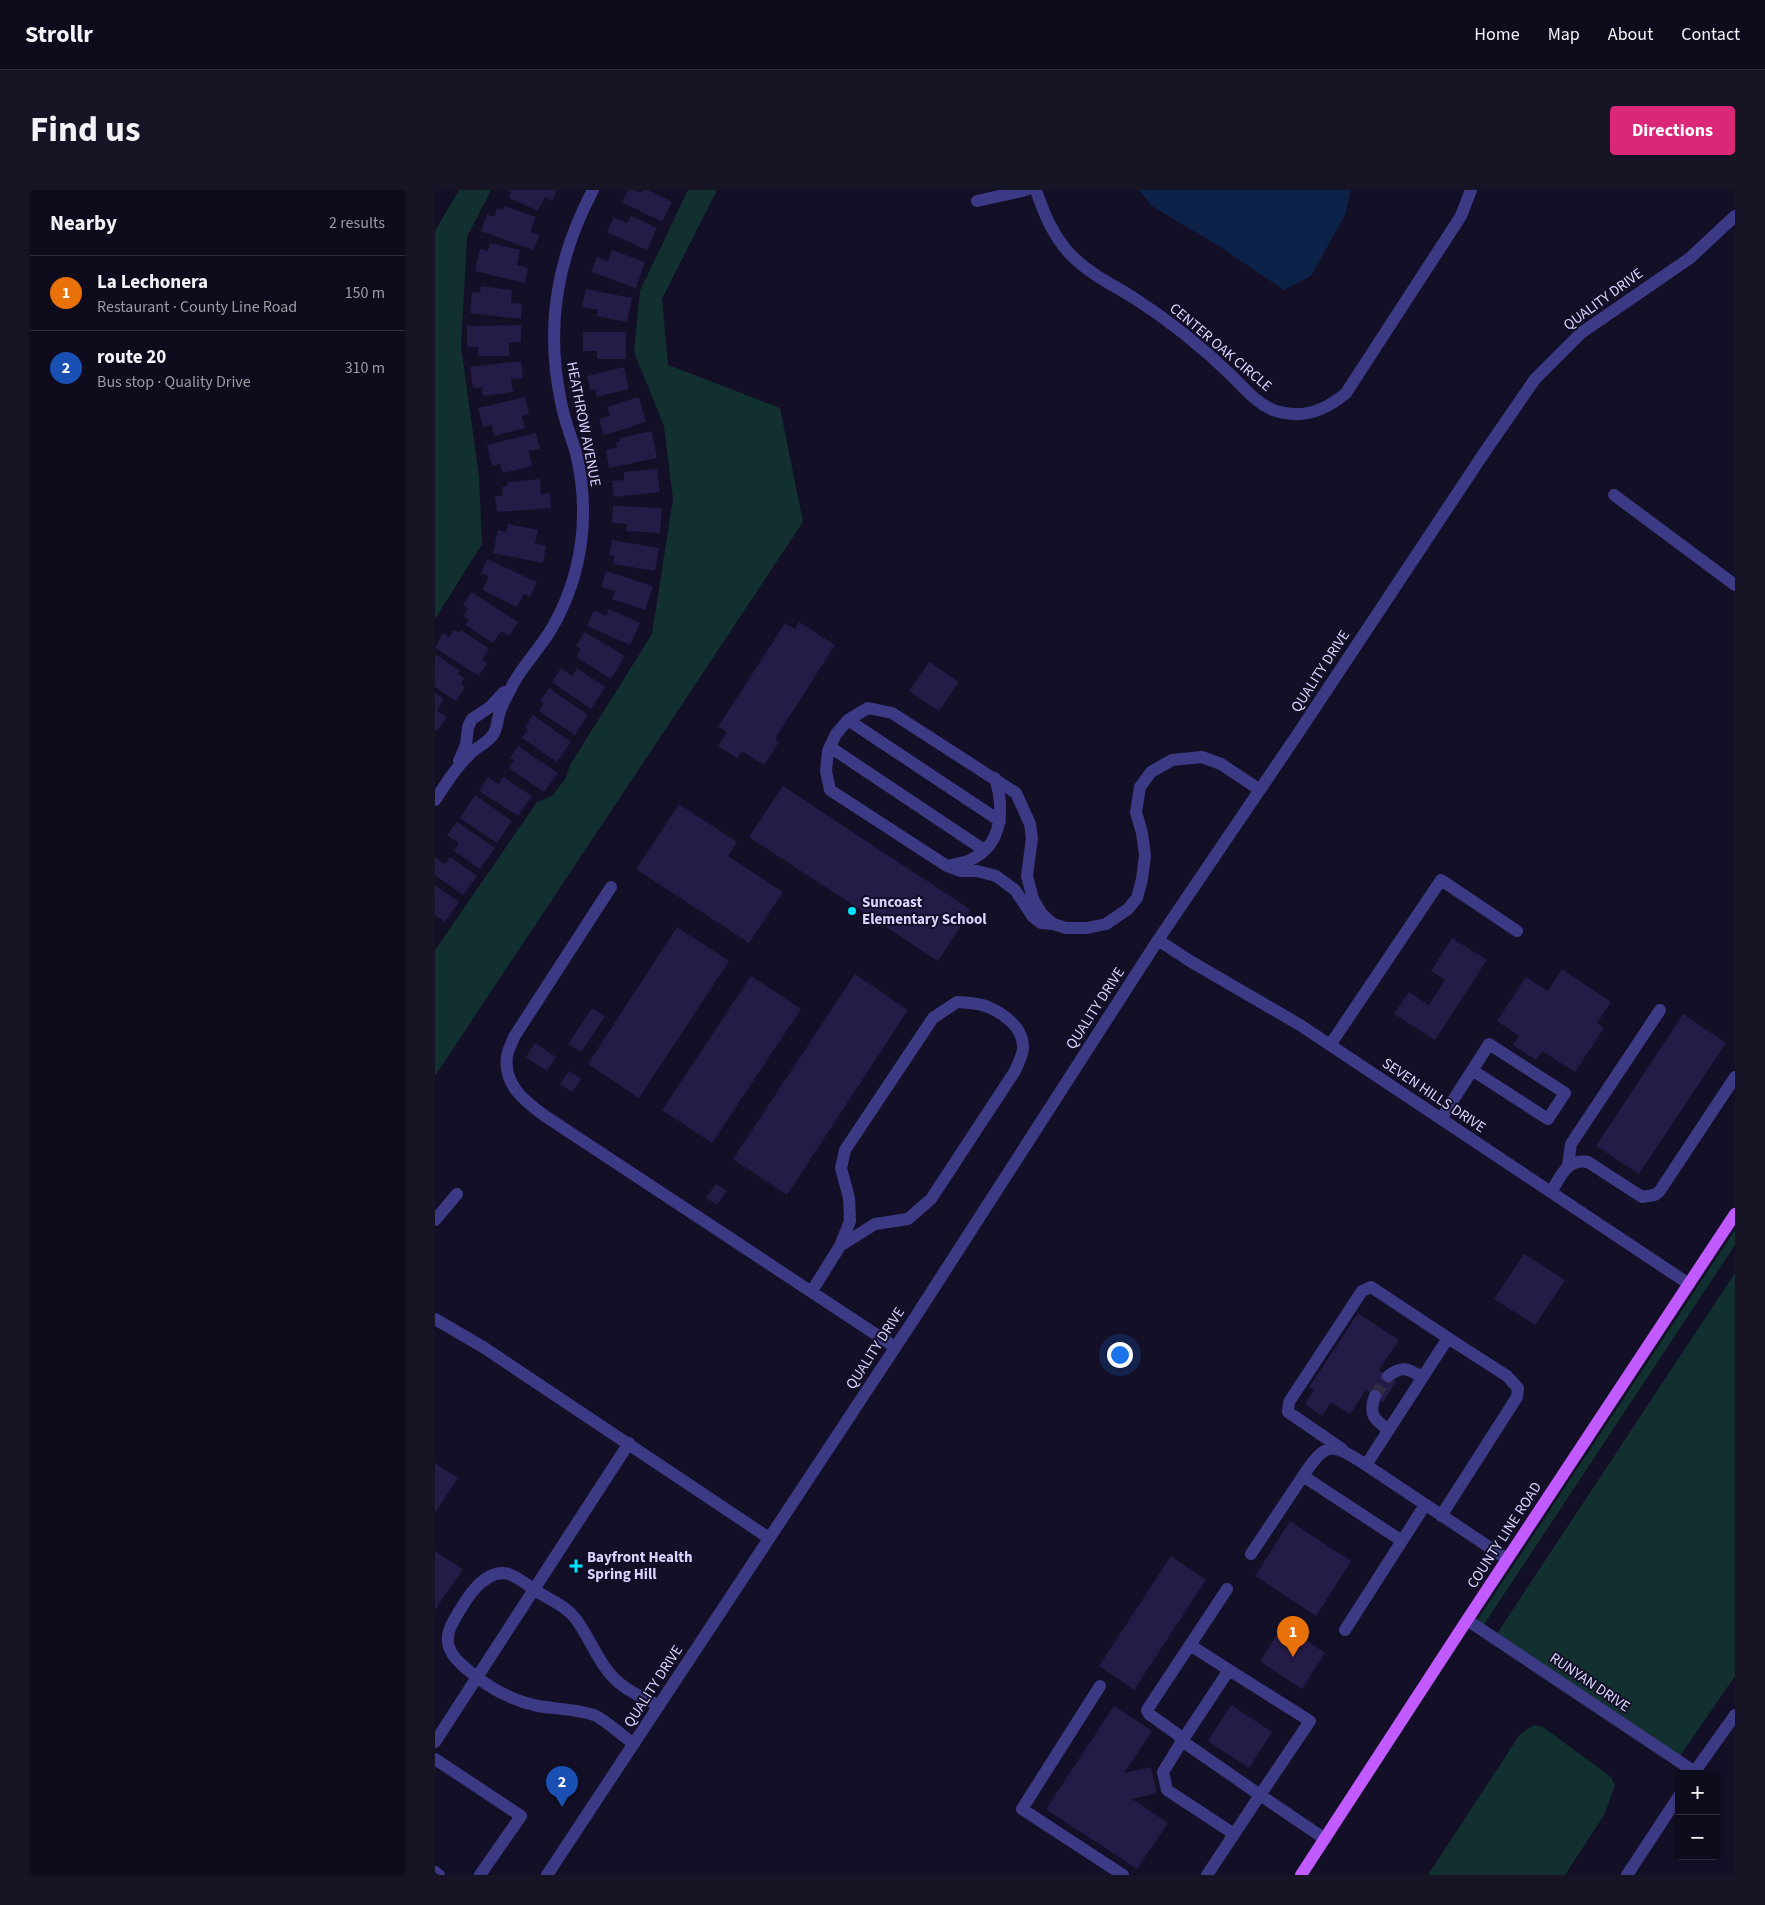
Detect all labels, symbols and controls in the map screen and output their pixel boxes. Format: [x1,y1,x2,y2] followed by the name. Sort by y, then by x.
[25,17,93,52] text: Strollr
[1474,22,1520,47] text: Home
[1548,22,1580,47] text: Map
[1608,22,1653,47] text: About
[1681,22,1740,47] text: Contact
[30,105,140,155] text: Find us
[1610,106,1735,155] button: Directions
[50,208,117,238] text: Nearby
[329,212,385,234] text: 2 results
[1559,263,1648,336] street label: QUALITY DRIVE
[97,269,208,296] text: La Lechonera
[62,282,70,304] text: 1
[345,282,385,304] text: 150 m
[97,296,297,318] text: Restaurant · County Line Road
[1165,298,1277,397] street label: CENTER OAK CIRCLE
[97,344,166,371] text: route 20
[62,357,70,379] text: 2
[345,357,385,379] text: 310 m
[561,360,606,488] street label: HEATHROW AVENUE
[97,371,251,393] text: Bus stop · Quality Drive
[1286,626,1355,716] street label: QUALITY DRIVE
[862,892,987,930] place label: Suncoast Elementary School
[846,905,858,917] marker: Suncoast Elementary School
[1061,963,1130,1053] street label: QUALITY DRIVE
[1378,1053,1490,1138] street label: SEVEN HILLS DRIVE
[841,1303,910,1393] street label: QUALITY DRIVE
[1107,1342,1133,1368] your location
[1462,1478,1547,1593] street label: COUNTY LINE ROAD
[587,1547,693,1585] place label: Bayfront Health Spring Hill
[569,1559,583,1573] marker: Bayfront Health Spring Hill
[1277,1616,1309,1657] pin: 1
[619,1641,688,1731] street label: QUALITY DRIVE
[1545,1648,1634,1717] street label: RUNYAN DRIVE
[546,1766,578,1807] pin: 2
[1675,1770,1720,1860] map controls
[1675,1770,1720,1815] button: +
[1675,1815,1720,1860] button: −

